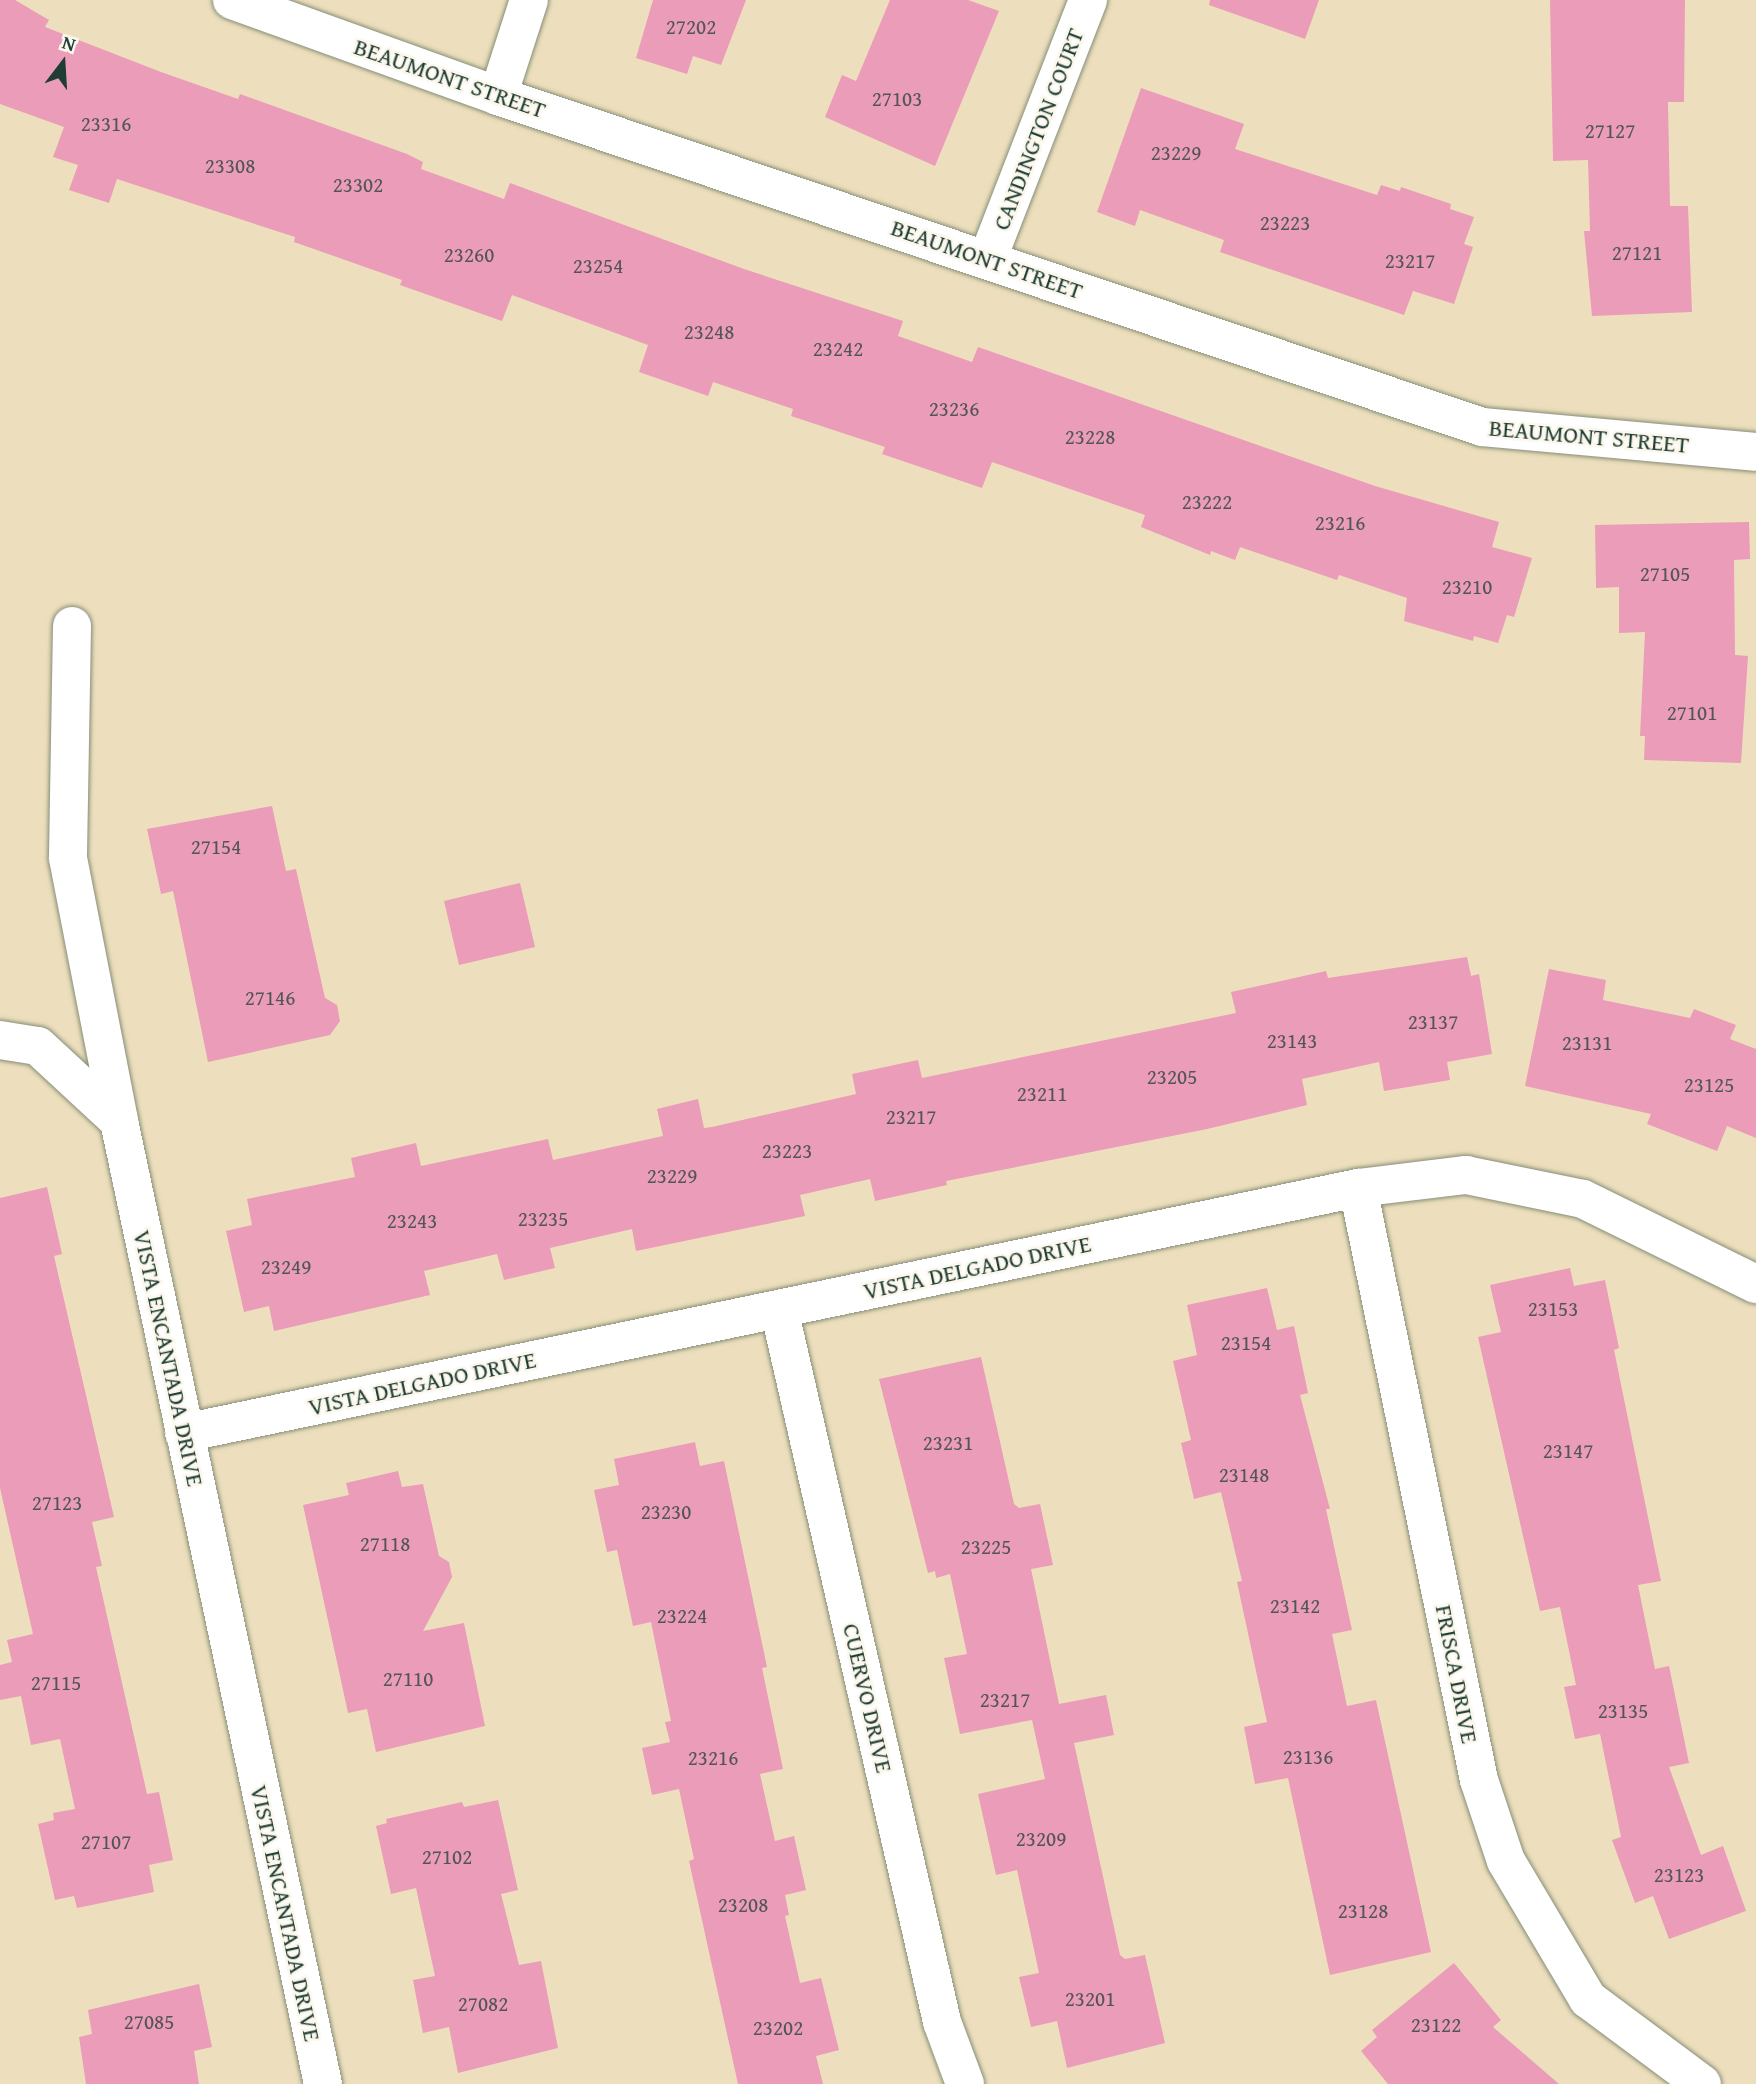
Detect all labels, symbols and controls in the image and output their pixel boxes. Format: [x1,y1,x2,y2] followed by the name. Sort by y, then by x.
[666,14,716,40] house number: 27202
[986,24,1090,234] street label: CANDINGTON COURT
[28,28,98,98] north arrow
[59,28,79,58] text: N
[350,32,550,124] street label: BEAUMONT STREET
[872,86,922,112] house number: 27103
[81,111,131,137] house number: 23316
[1585,118,1635,144] house number: 27127
[1151,140,1201,166] house number: 23229
[205,153,255,179] house number: 23308
[333,172,383,198] house number: 23302
[1260,210,1310,236] house number: 23223
[887,213,1087,305] street label: BEAUMONT STREET
[1612,240,1662,266] house number: 27121
[444,242,494,268] house number: 23260
[1385,248,1435,274] house number: 23217
[573,253,623,279] house number: 23254
[684,319,734,345] house number: 23248
[813,336,863,362] house number: 23242
[929,396,979,422] house number: 23236
[1488,413,1690,459] street label: BEAUMONT STREET
[1065,424,1115,450] house number: 23228
[1182,489,1232,515] house number: 23222
[1315,510,1365,536] house number: 23216
[1640,561,1690,587] house number: 27105
[1442,574,1492,600] house number: 23210
[1667,700,1717,726] house number: 27101
[191,834,241,860] house number: 27154
[245,985,295,1011] house number: 27146
[1408,1009,1458,1035] house number: 23137
[1267,1028,1317,1054] house number: 23143
[1562,1030,1612,1056] house number: 23131
[1147,1064,1197,1090] house number: 23205
[1684,1072,1734,1098] house number: 23125
[1017,1081,1067,1107] house number: 23211
[886,1104,936,1130] house number: 23217
[762,1138,812,1164] house number: 23223
[647,1163,697,1189] house number: 23229
[518,1206,568,1232] house number: 23235
[387,1208,437,1234] house number: 23243
[128,1227,210,1489] street label: VISTA ENCANTADA DRIVE
[861,1229,1093,1305] street label: VISTA DELGADO DRIVE
[261,1254,311,1280] house number: 23249
[1528,1296,1578,1322] house number: 23153
[1221,1330,1271,1356] house number: 23154
[306,1345,538,1421] street label: VISTA DELGADO DRIVE
[923,1430,973,1456] house number: 23231
[1543,1438,1593,1464] house number: 23147
[1219,1462,1269,1488] house number: 23148
[32,1490,82,1516] house number: 27123
[641,1499,691,1525] house number: 23230
[360,1531,410,1557] house number: 27118
[961,1534,1011,1560] house number: 23225
[1270,1593,1320,1619] house number: 23142
[1429,1602,1485,1746] street label: FRISCA DRIVE
[657,1603,707,1629] house number: 23224
[837,1621,899,1775] street label: CUERVO DRIVE
[383,1666,433,1692] house number: 27110
[31,1670,81,1696] house number: 27115
[980,1687,1030,1713] house number: 23217
[1598,1698,1648,1724] house number: 23135
[1283,1744,1333,1770] house number: 23136
[688,1745,738,1771] house number: 23216
[245,1782,327,2044] street label: VISTA ENCANTADA DRIVE
[1016,1826,1066,1852] house number: 23209
[81,1829,131,1855] house number: 27107
[422,1844,472,1870] house number: 27102
[1654,1862,1704,1888] house number: 23123
[718,1892,768,1918] house number: 23208
[1338,1898,1388,1924] house number: 23128
[1065,1986,1115,2012] house number: 23201
[458,1991,508,2017] house number: 27082
[124,2009,174,2035] house number: 27085
[1411,2012,1461,2038] house number: 23122
[753,2015,803,2041] house number: 23202

